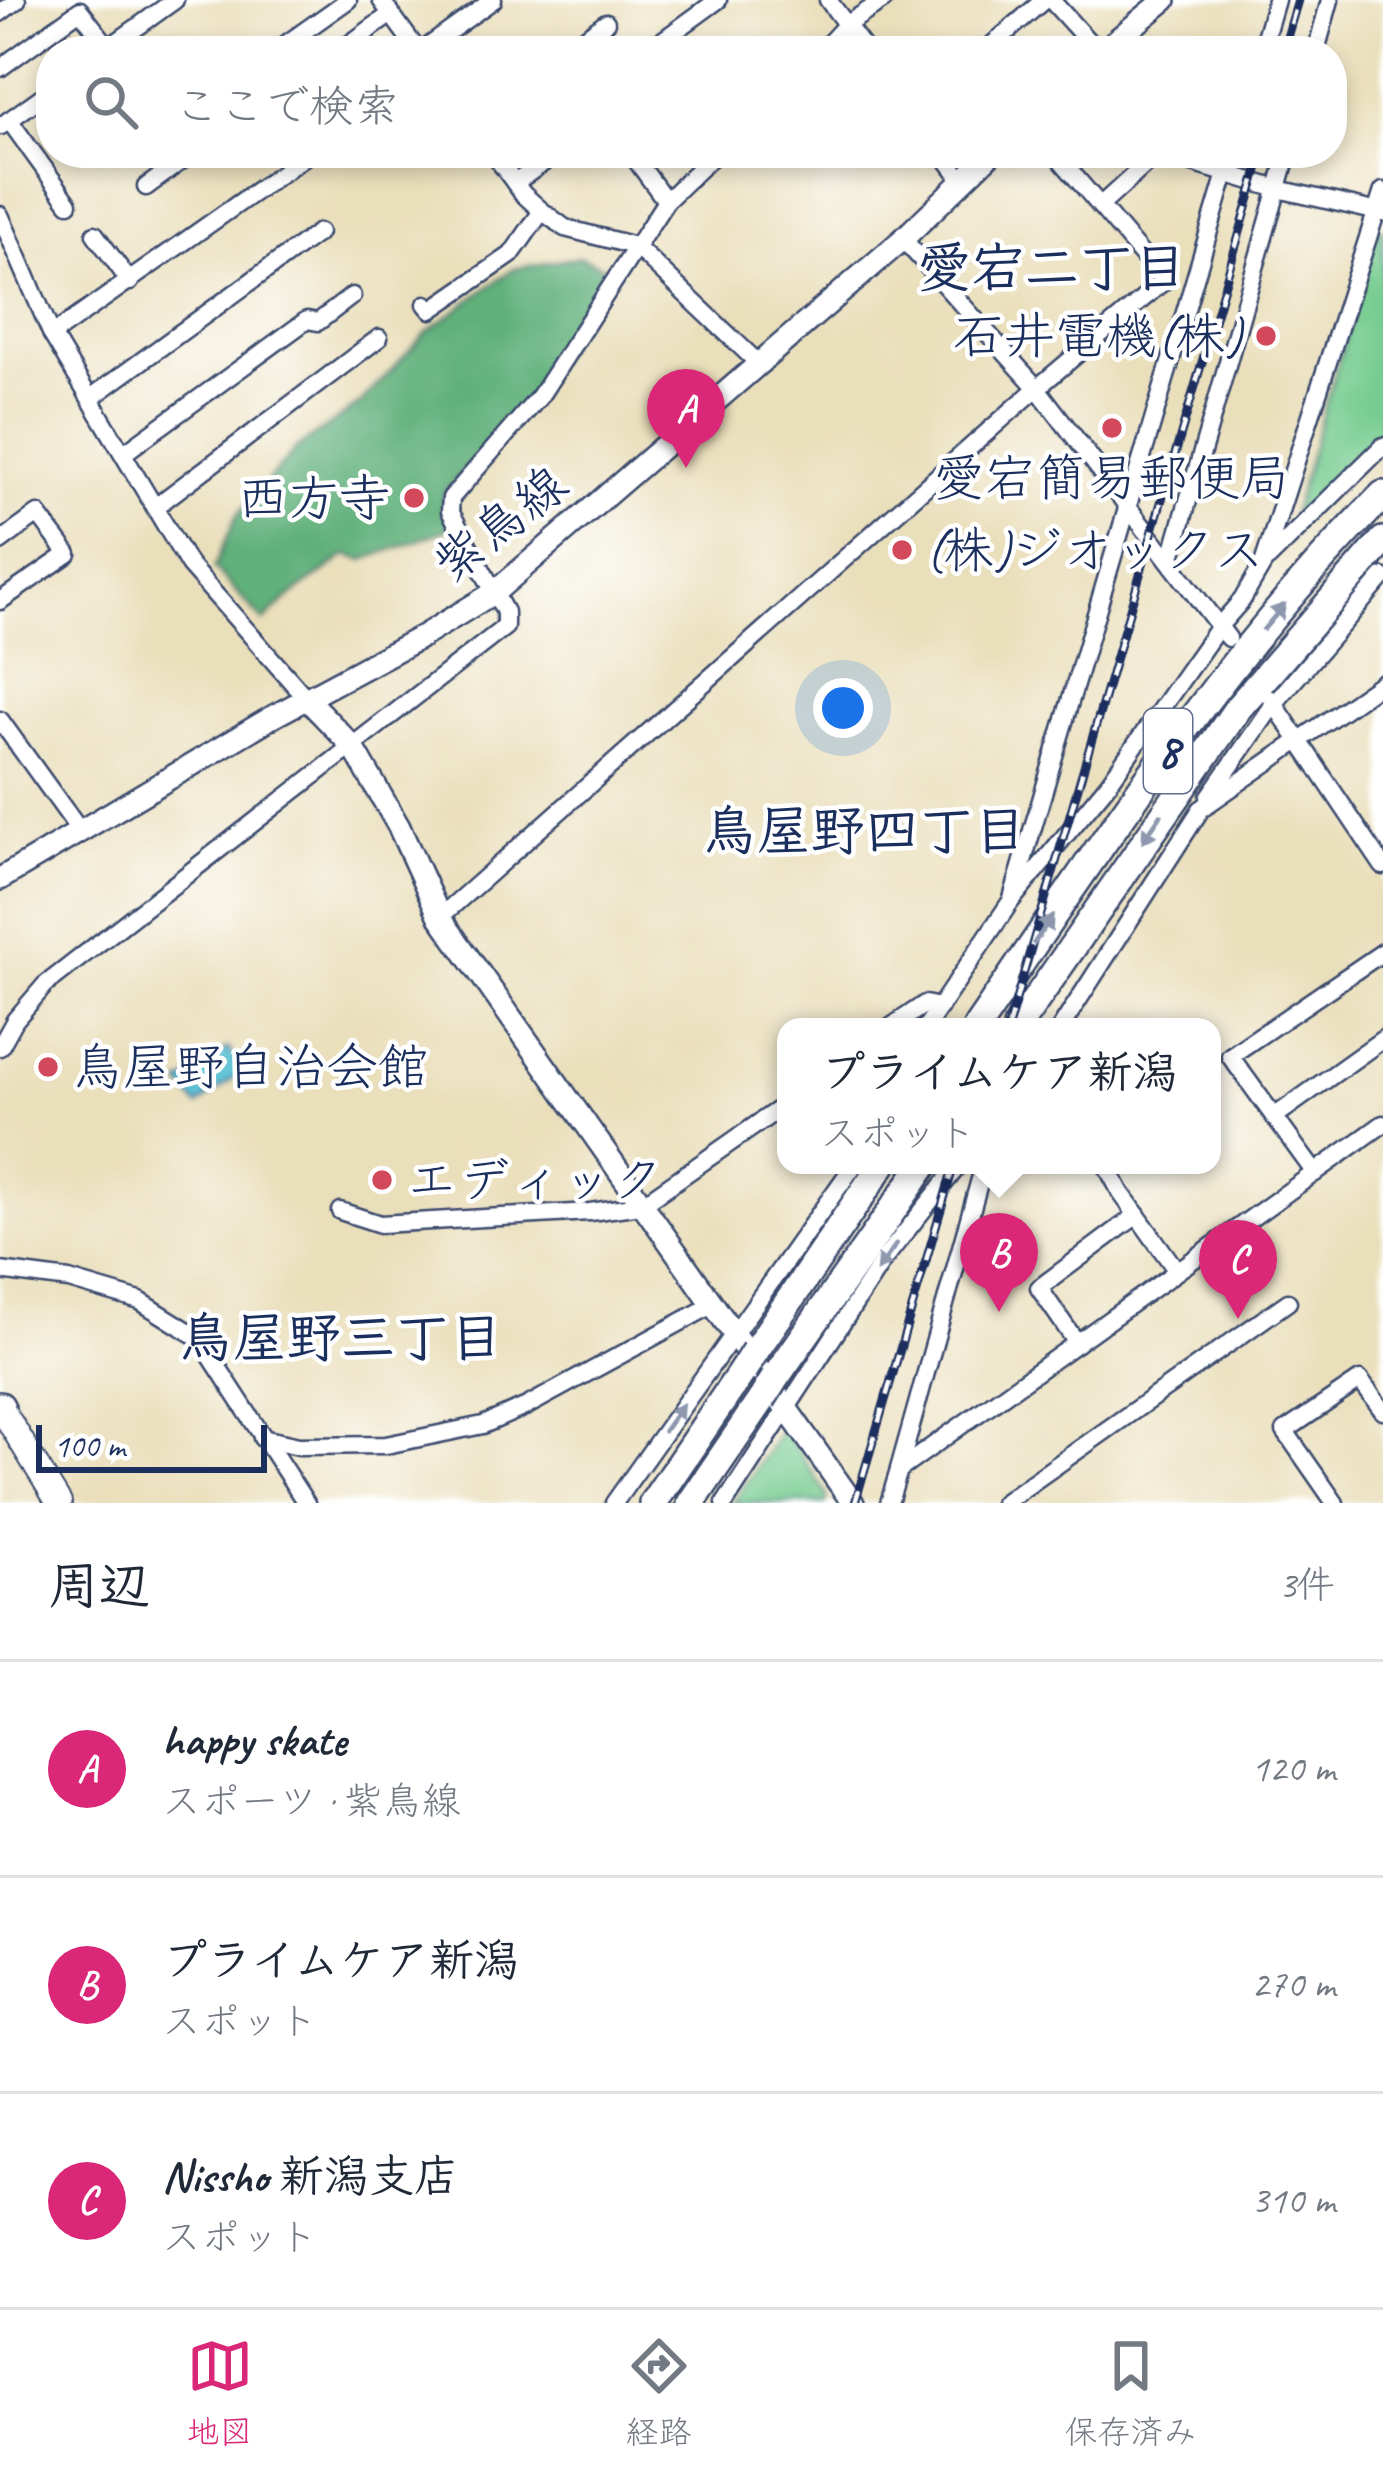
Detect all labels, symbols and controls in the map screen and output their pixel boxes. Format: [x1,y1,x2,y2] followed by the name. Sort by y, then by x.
[36,36,1347,168] search box
[78,69,144,135] icon: search
[174,78,399,135] text: ここで検索
[917,234,1187,302] district label: 愛宕二丁目
[953,304,1245,368] place label: 石井電機(株)
[1253,323,1279,349] marker: 石井電機(株)
[647,369,725,468] pin: A
[1099,415,1125,441] marker: 愛宕簡易郵便局
[933,446,1291,510] place label: 愛宕簡易郵便局
[420,452,580,596] street label: 紫鳥線
[237,466,390,530] place label: 西方寺
[401,485,427,511] marker: 西方寺
[926,518,1265,582] place label: (株)ジオックス
[889,537,915,563] marker: (株)ジオックス
[1261,602,1286,633] one-way arrow
[813,678,873,738] your location
[1144,709,1192,793] road number: 8
[703,797,1027,865] district label: 鳥屋野四丁目
[1141,812,1164,844] one-way arrow
[1031,914,1054,947] one-way arrow
[777,1018,1221,1174] popup
[72,1035,429,1099] place label: 鳥屋野自治会館
[820,1044,1178,1101] text: プライムケア新潟
[35,1054,61,1080] marker: 鳥屋野自治会館
[820,1109,976,1158] text: スポット
[406,1148,663,1212] place label: エディック
[369,1167,395,1193] marker: エディック
[960,1213,1038,1312] pin: B
[1199,1220,1277,1319] pin: C
[875,1241,899,1273] one-way arrow
[179,1304,503,1372] district label: 鳥屋野三丁目
[661,1402,684,1434] one-way arrow
[36,1419,267,1472] scale bar
[54,1425,125,1467] text: 100 m
[48,1554,150,1618] text: 周辺
[1278,1561,1335,1610] text: 3件
[162,1712,346,1769] text: happy skate
[77,1744,97,1793] text: A
[1251,1744,1335,1793] text: 120 m
[162,1777,460,1826] text: スポーツ · 紫鳥線
[162,1932,519,1989] text: プライムケア新潟
[77,1960,97,2009] text: B
[1251,1960,1335,2009] text: 270 m
[162,1997,318,2046] text: スポット
[162,2148,459,2205] text: Nissho 新潟支店
[78,2176,96,2225] text: C
[1251,2176,1335,2225] text: 310 m
[162,2213,318,2262] text: スポット
[187,2333,253,2453] tab: 地図
[626,2333,692,2453] tab: 経路
[1065,2333,1197,2453] tab: 保存済み

